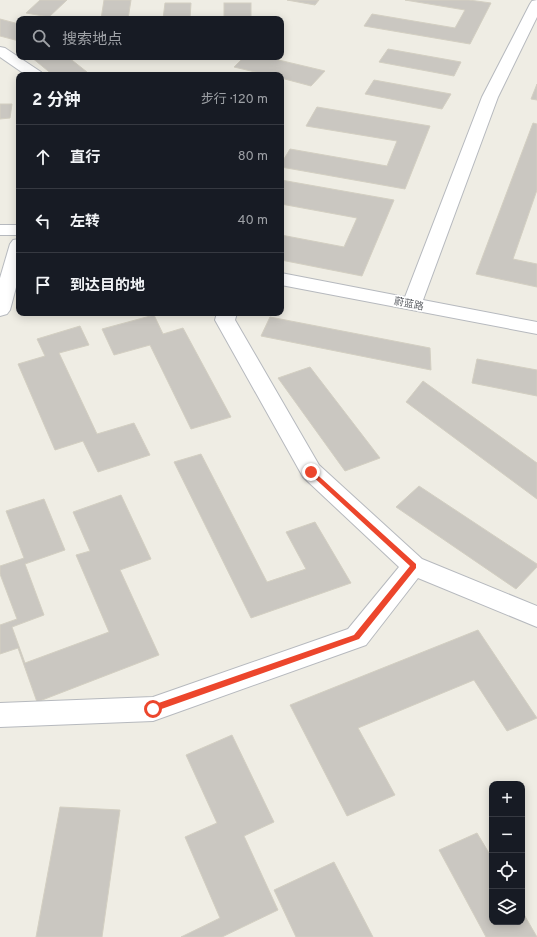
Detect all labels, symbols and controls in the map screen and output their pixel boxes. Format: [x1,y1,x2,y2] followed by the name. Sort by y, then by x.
[16,16,284,60] search box
[30,27,52,49] icon: search
[62,31,122,50] text: 搜索地点
[32,90,81,112] text: 2 分钟
[201,92,268,108] text: 步行 · 120 m
[32,146,54,168] icon: ahead
[70,149,100,168] text: 直行
[238,149,268,165] text: 80 m
[32,210,54,232] icon: left
[70,213,100,232] text: 左转
[238,213,268,229] text: 40 m
[32,274,54,296] icon: arrive
[70,277,145,296] text: 到达目的地
[393,295,425,314] street label: 蔚蓝路
[302,463,320,481] route end
[144,700,162,718] route start
[489,781,525,925] map controls
[489,781,525,817] button: +
[489,817,525,853] button: −
[489,853,525,889] button: locate
[489,889,525,925] button: layers

